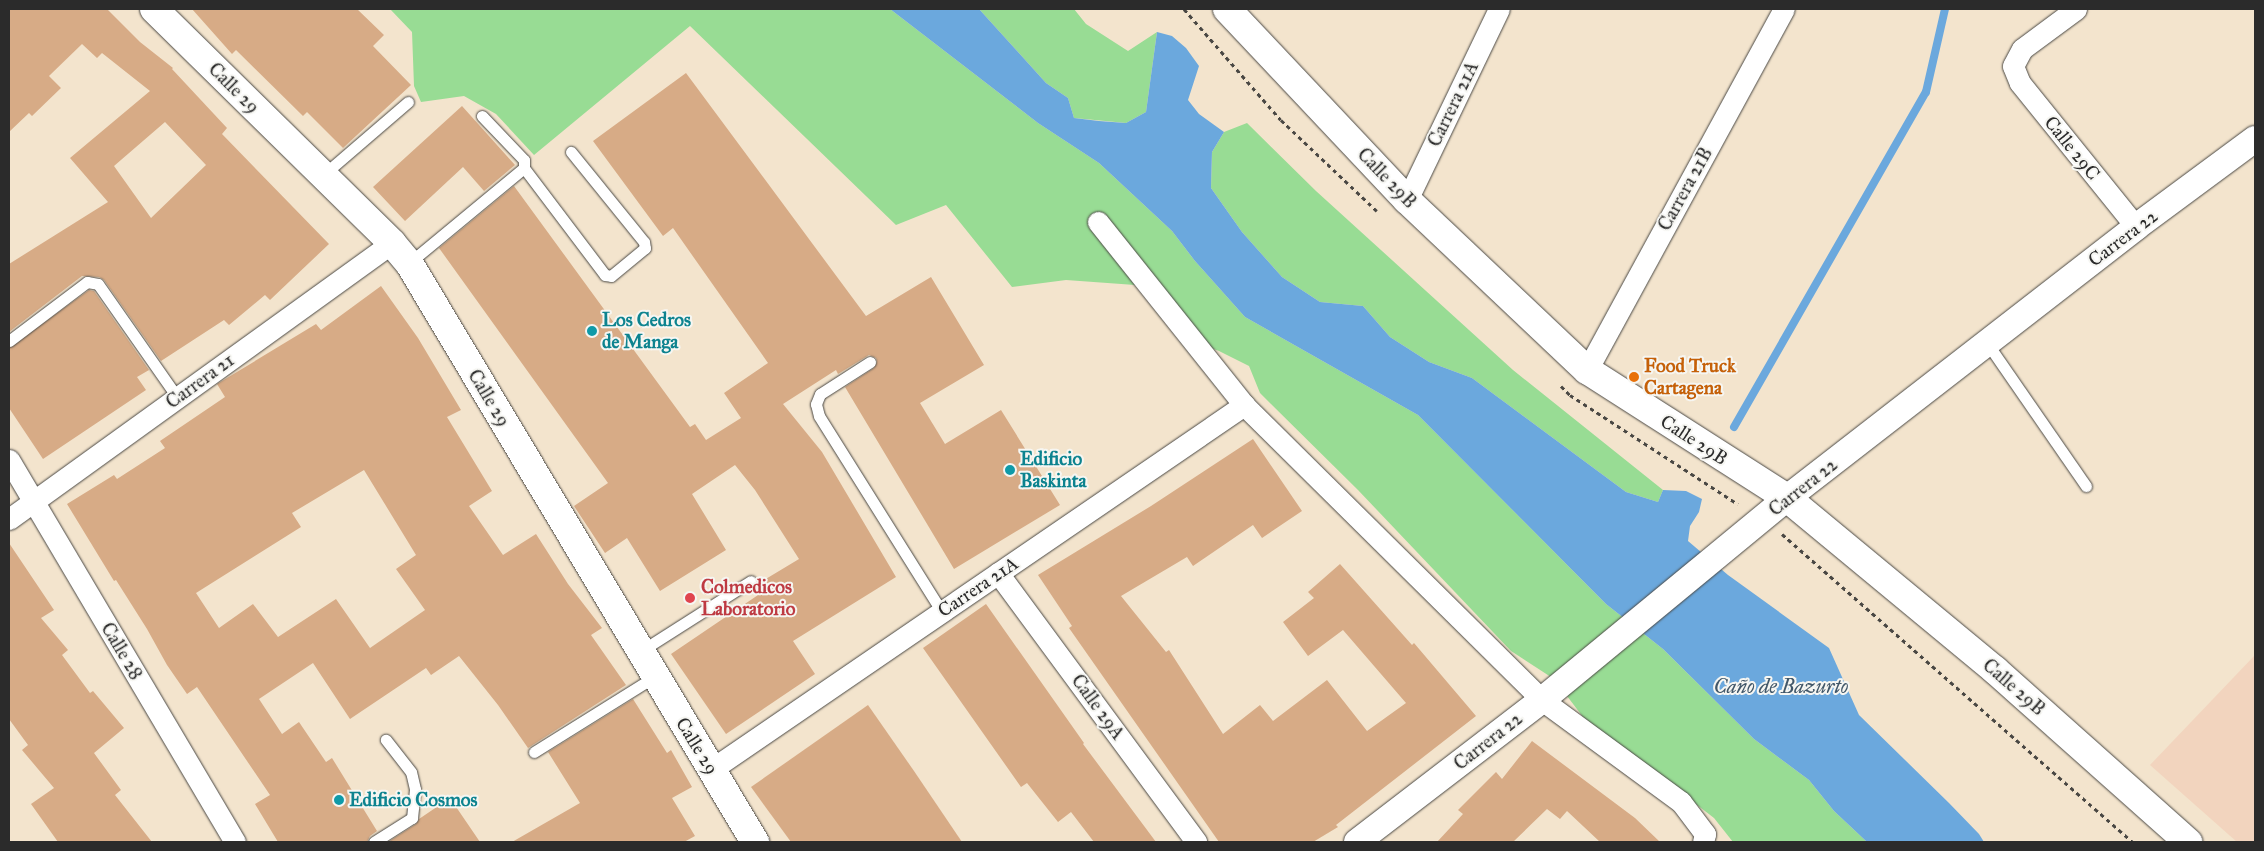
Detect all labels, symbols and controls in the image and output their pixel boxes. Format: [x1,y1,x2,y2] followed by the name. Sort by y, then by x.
[204,58,264,118] street label: Calle 29
[1423,58,1483,150] street label: Carrera 21A
[2039,111,2105,185] street label: Calle 29C
[1353,143,1421,213] street label: Calle 29B
[1653,143,1717,235] street label: Carrera 21B
[2084,205,2162,271] street label: Carrera 22
[602,309,691,353] place label: Los Cedros de Manga
[586,325,598,337] marker: Los Cedros de Manga
[161,349,239,413] street label: Carrera 21
[1644,355,1736,399] place label: Food Truck Cartagena
[463,365,515,431] street label: Calle 29
[1628,371,1640,383] marker: Food Truck Cartagena
[1656,410,1732,470] street label: Calle 29B
[1020,448,1086,492] place label: Edificio Baskinta
[1764,453,1842,521] street label: Carrera 22
[1004,464,1016,476] marker: Edificio Baskinta
[934,552,1022,622] street label: Carrera 21A
[701,576,795,620] place label: Colmedicos Laboratorio
[683,591,697,605] marker: Colmedicos Laboratorio
[96,618,148,684] street label: Calle 28
[1978,654,2050,720] street label: Calle 29B
[1067,670,1129,744] street label: Calle 29A
[1714,674,1848,698] water label: Caño de Bazurto
[1449,707,1527,775] street label: Carrera 22
[671,713,723,779] street label: Calle 29
[349,789,477,811] place label: Edificio Cosmos
[333,794,345,806] marker: Edificio Cosmos

